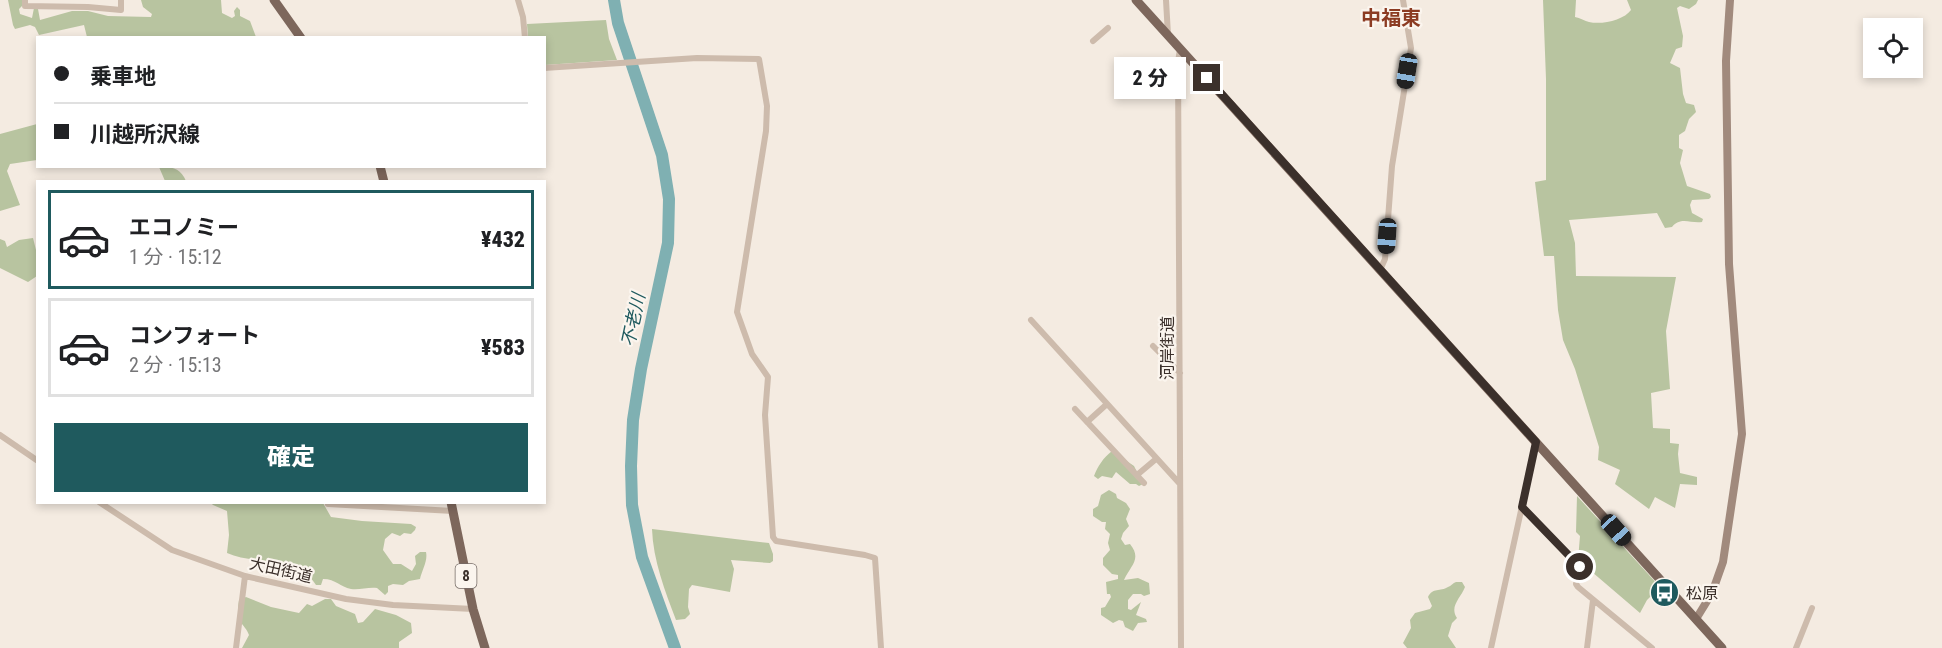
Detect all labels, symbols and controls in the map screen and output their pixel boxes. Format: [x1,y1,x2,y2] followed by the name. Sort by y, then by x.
[1361,6,1421,30] district label: 中福東
[1863,18,1923,78] map controls
[1863,18,1923,78] button: locate
[1395,52,1419,90] car
[1114,57,1186,99] callout: 2 分
[90,64,156,89] text: 乗車地
[1193,64,1220,91] route end
[1133,66,1167,90] text: 2 分
[90,122,200,147] text: 川越所沢線
[57,213,111,267] icon: car
[129,215,239,240] text: エコノミー
[1377,217,1397,255] car
[481,227,525,252] text: ¥432
[129,245,222,269] text: 1 分 · 15:12
[617,289,649,349] water label: 不老川
[1158,316,1177,380] street label: 河岸街道
[57,321,111,375] icon: car
[129,323,260,348] text: コンフォート
[481,335,525,360] text: ¥583
[129,353,222,377] text: 2 分 · 15:13
[54,423,528,492] button: 確定
[1597,511,1635,549] car
[1566,553,1593,580] route start
[248,554,314,586] street label: 大田街道
[456,564,476,588] road number: 8
[1649,577,1681,609] bus stop icon: 松原
[1686,584,1718,603] place label: 松原

